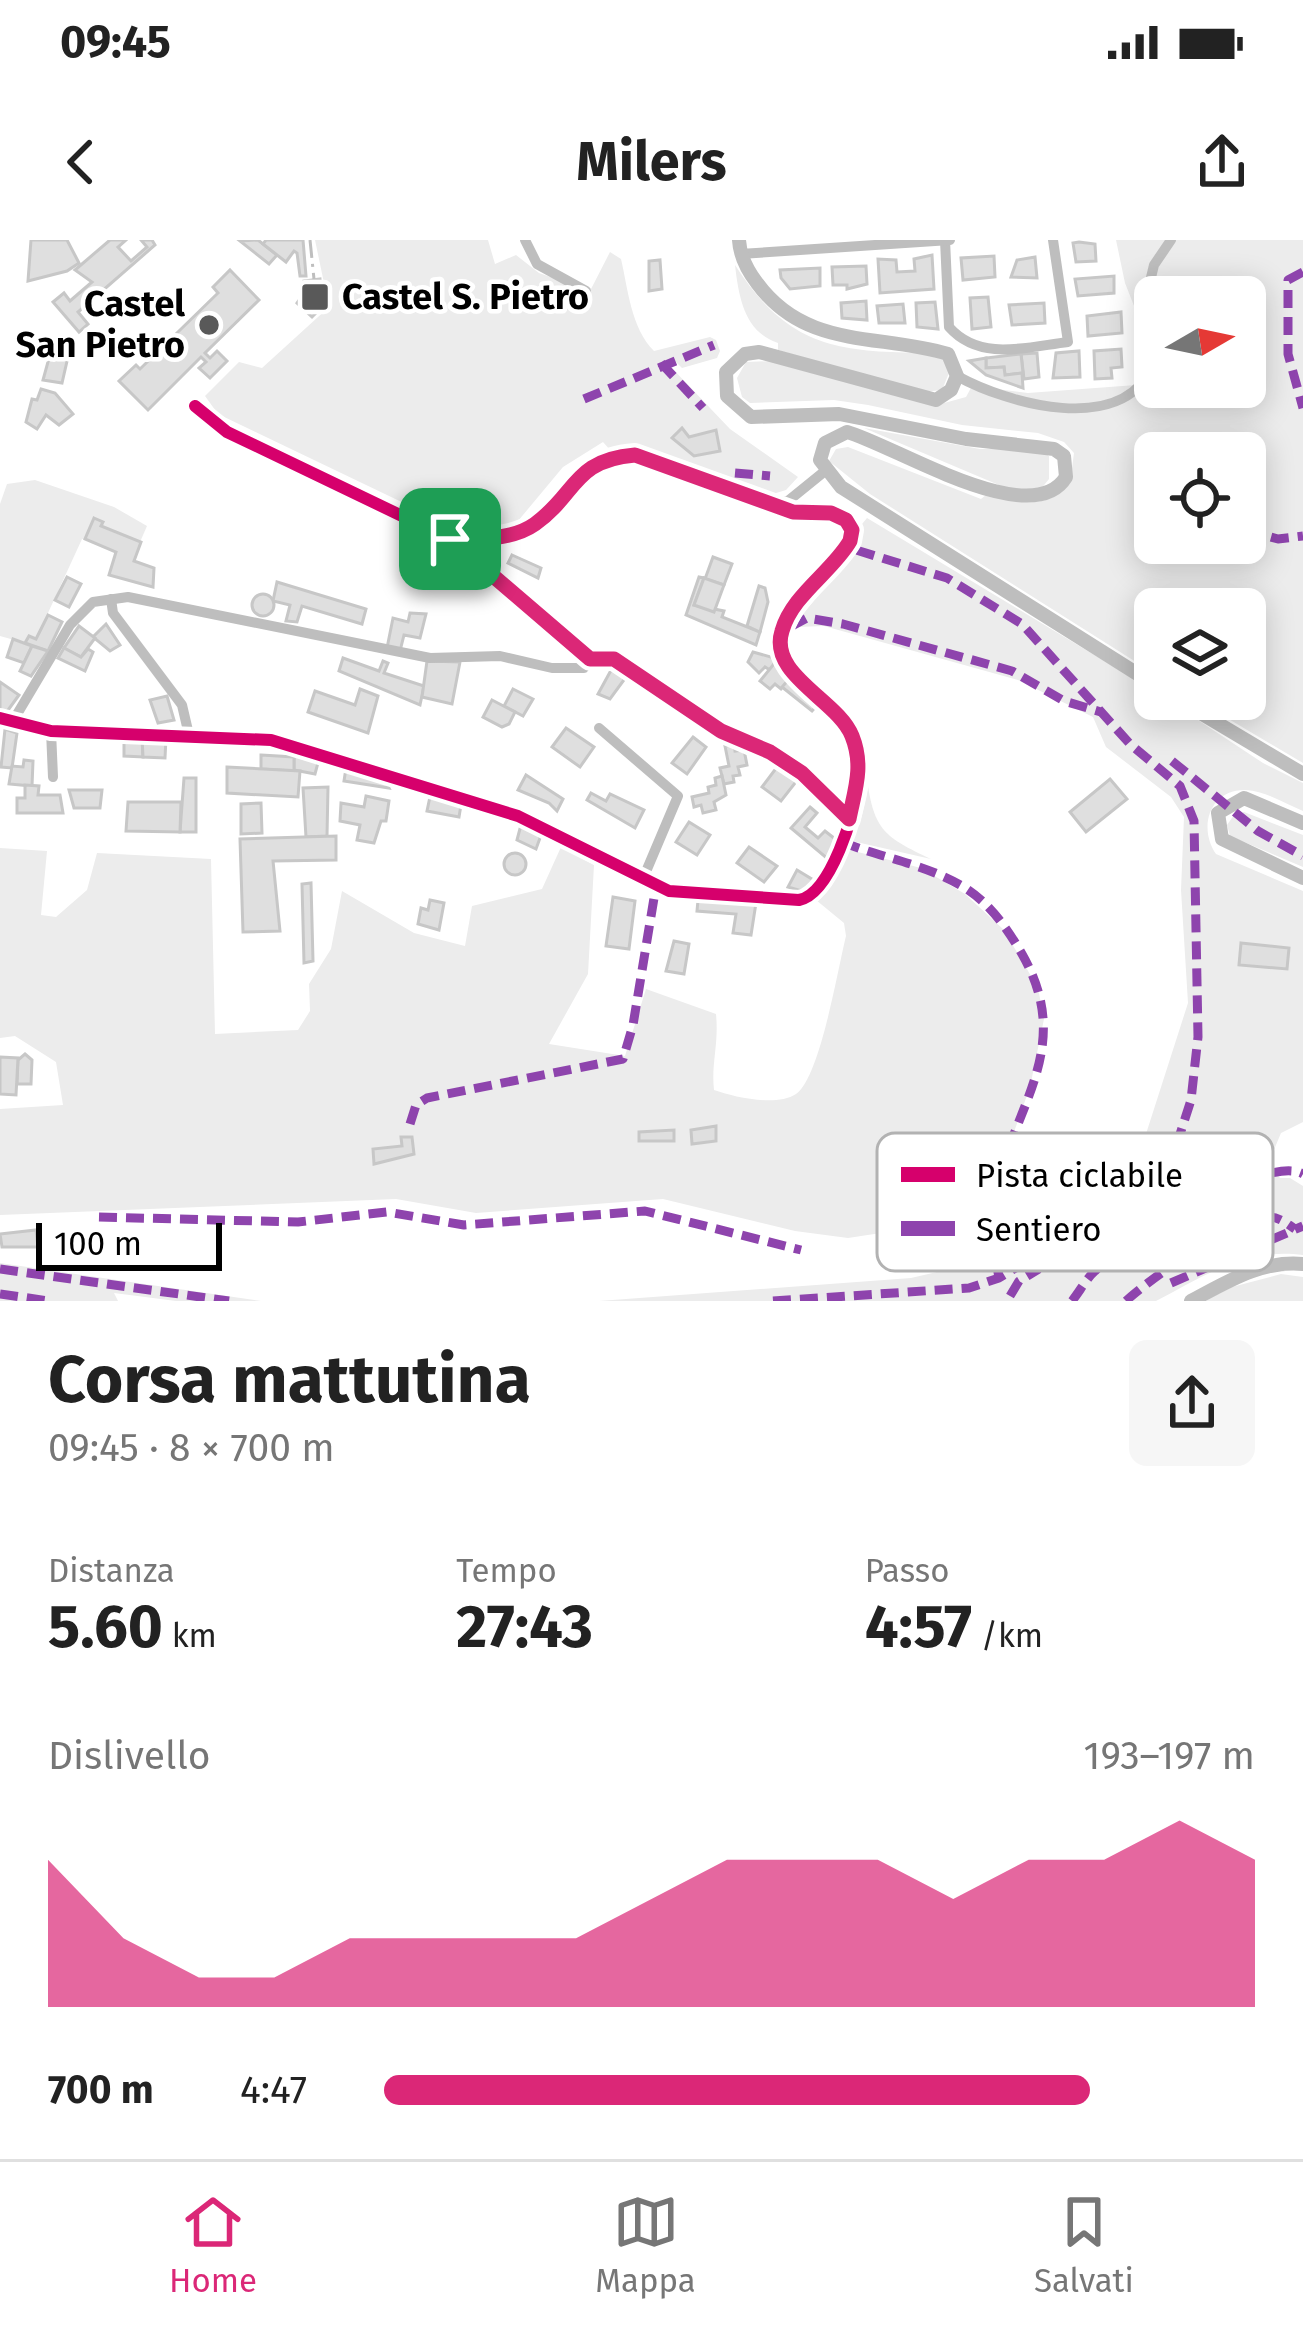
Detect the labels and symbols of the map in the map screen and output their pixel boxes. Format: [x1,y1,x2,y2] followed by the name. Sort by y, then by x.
[342,275,589,319] place label: Castel S. Pietro
[1134,276,1266,408] north arrow
[299,281,331,313] marker: Castel S. Pietro
[15,282,185,367] place label: Castel San Pietro
[196,312,222,338] marker: Castel San Pietro
[399,488,501,590] pin
[877,1133,1273,1271] legend
[976,1156,1183,1196] text: Pista ciclabile
[976,1210,1102,1250] text: Sentiero
[36,1217,222,1270] scale bar

